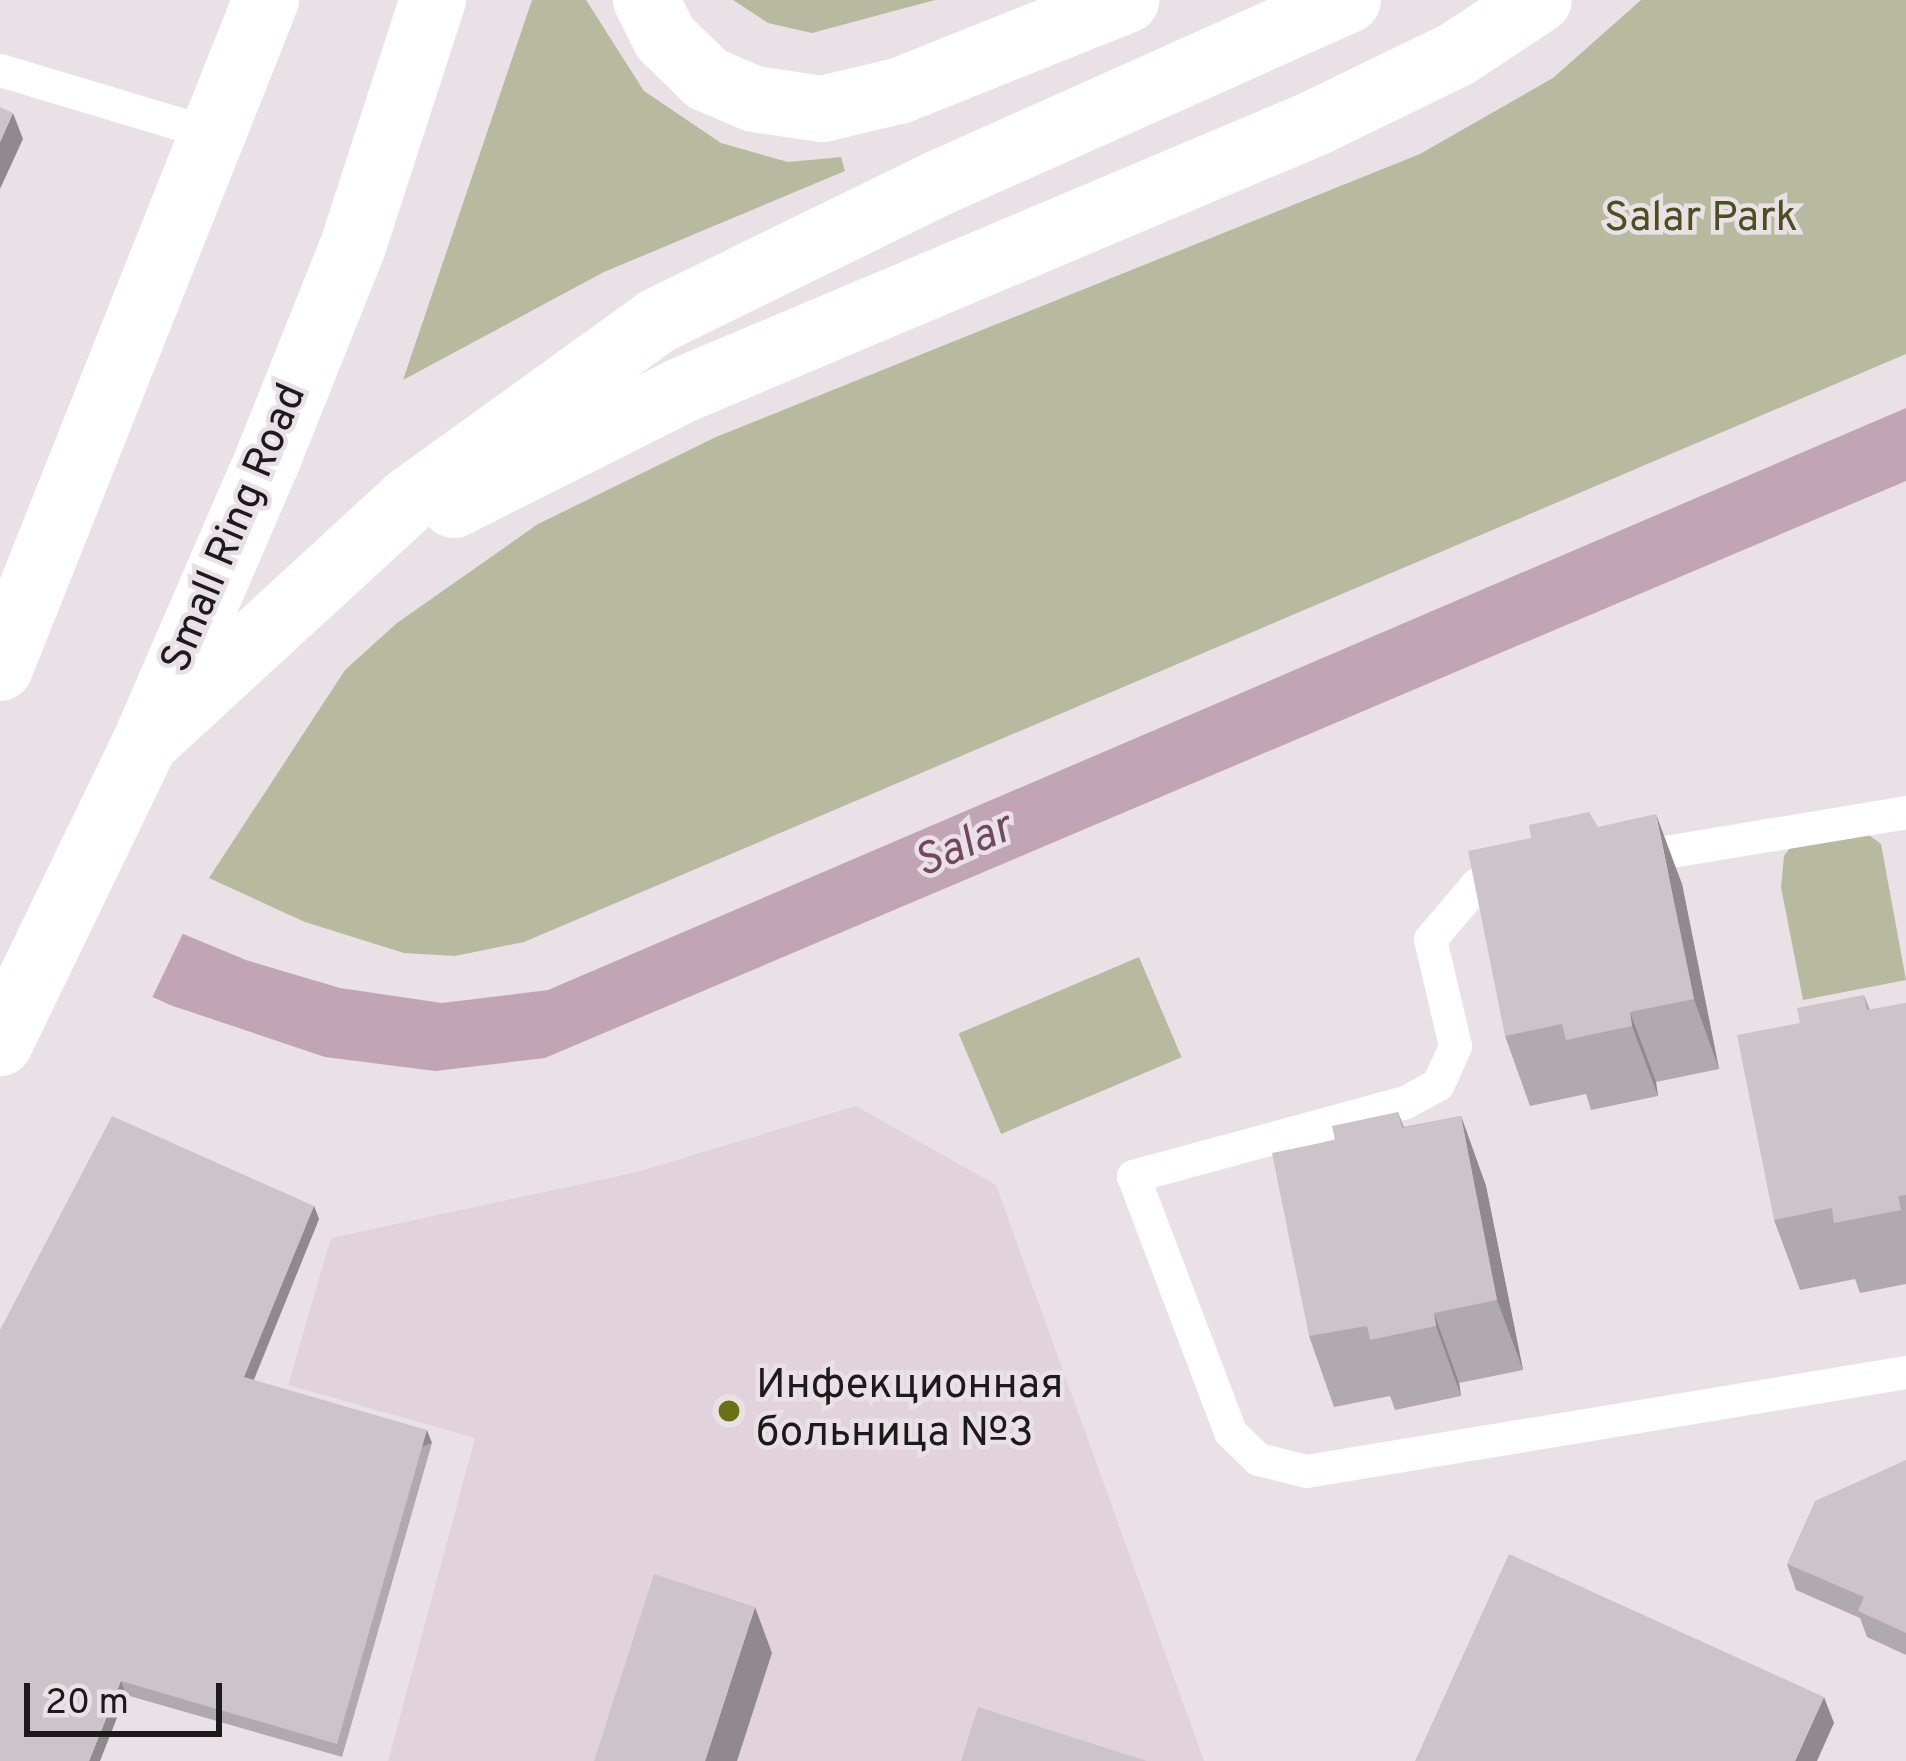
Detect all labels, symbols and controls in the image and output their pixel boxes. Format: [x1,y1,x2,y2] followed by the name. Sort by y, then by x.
[1604,195,1798,245] park label: Salar Park
[153,377,319,681] street label: Small Ring Road
[907,802,1021,892] water label: Salar
[756,1362,1063,1460] place label: Инфекционная больница №3
[713,1395,745,1427] marker: Инфекционная больница №3
[30,1659,228,1733] scale bar
[45,1681,129,1727] text: 20 m

